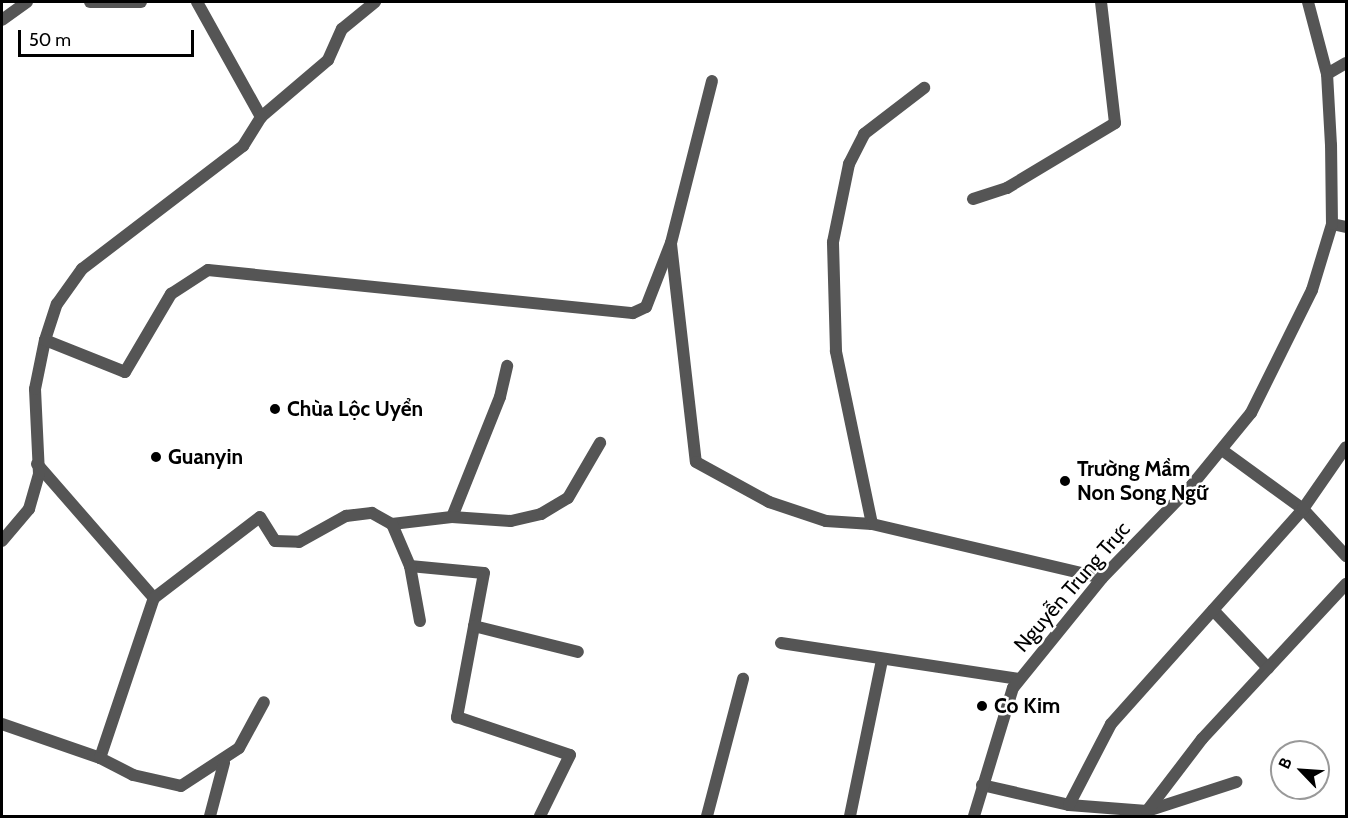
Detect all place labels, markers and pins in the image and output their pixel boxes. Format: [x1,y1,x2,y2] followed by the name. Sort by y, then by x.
[287,396,423,422] place label: Chùa Lộc Uyển
[268,402,282,416] marker: Chùa Lộc Uyển
[168,444,243,470] place label: Guanyin
[149,450,163,464] marker: Guanyin
[1077,456,1207,506] place label: Trường Mầm Non Song Ngữ
[1058,474,1072,488] marker: Trường Mầm Non Song Ngữ
[994,693,1060,719] place label: Co Kim
[975,699,989,713] marker: Co Kim

